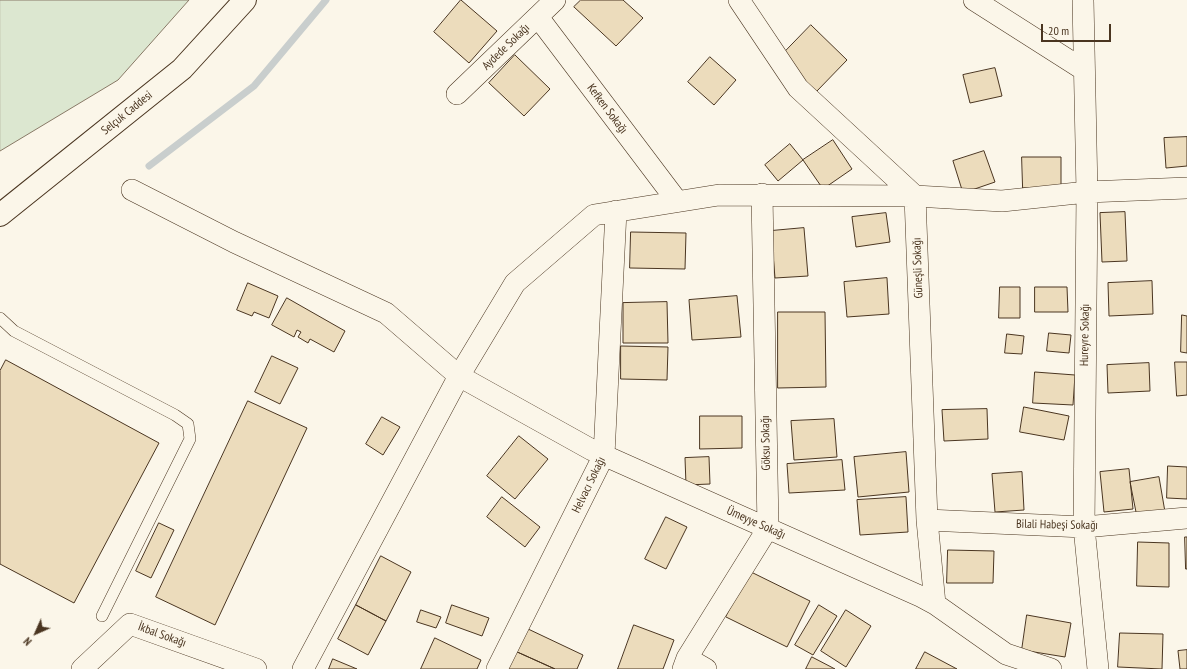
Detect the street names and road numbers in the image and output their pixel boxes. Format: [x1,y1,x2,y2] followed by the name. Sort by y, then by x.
[479,21,533,73] street label: Aydede Sokağı
[584,81,630,137] street label: Kefken Sokağı
[98,88,156,138] street label: Selçuk Caddesi
[910,237,926,299] street label: Güneşli Sokağı
[1077,304,1093,366] street label: Hureyre Sokağı
[758,415,774,471] street label: Göksu Sokağı
[569,455,609,515] street label: Helvacı Sokağı
[724,504,788,542] street label: Ümeyye Sokağı
[1016,517,1098,533] street label: Bilali Habeşi Sokağı
[136,620,188,650] street label: İkbal Sokağı

